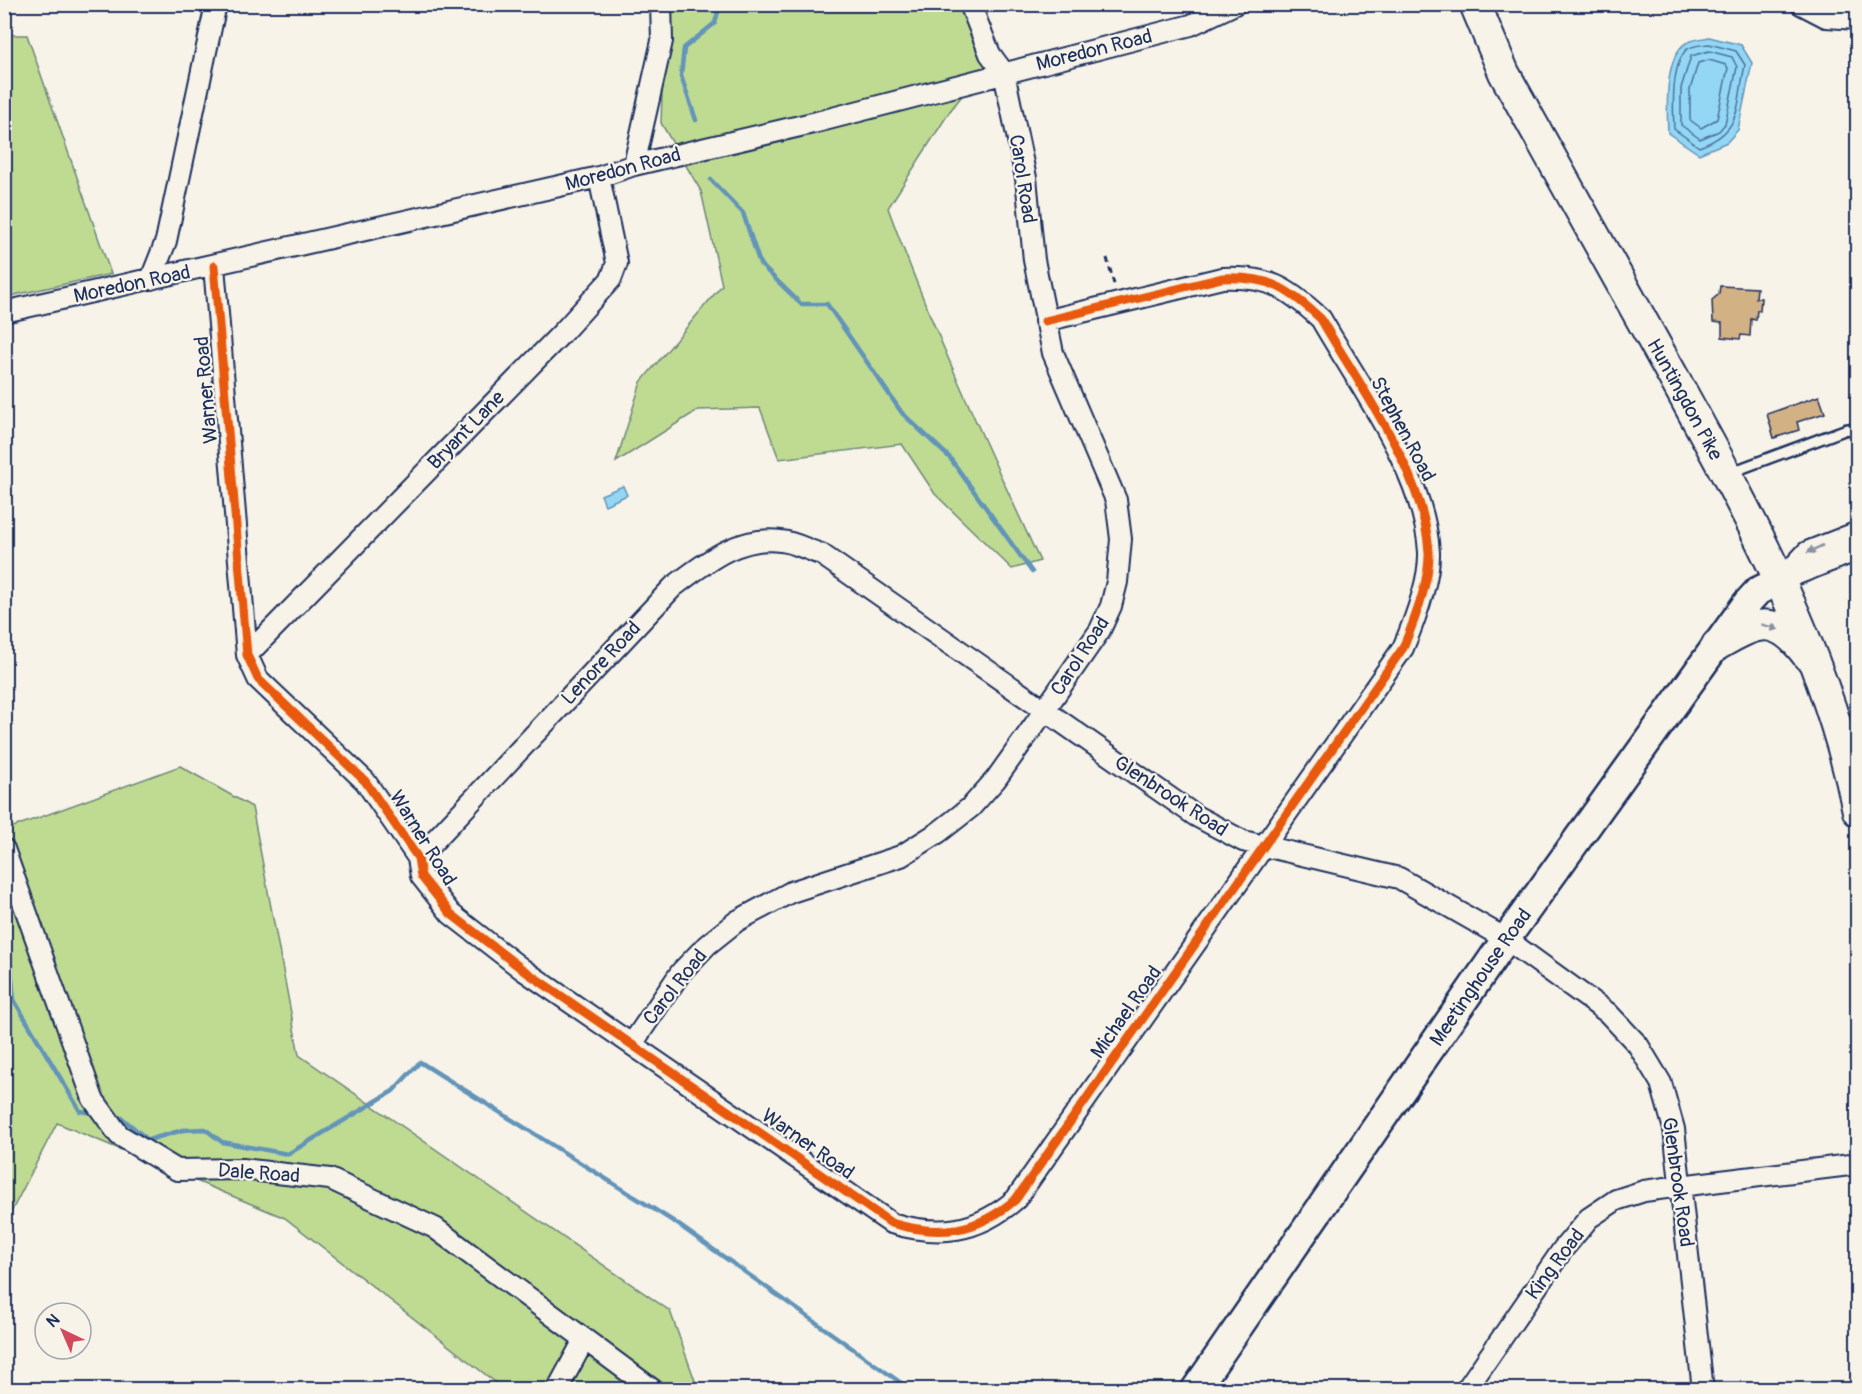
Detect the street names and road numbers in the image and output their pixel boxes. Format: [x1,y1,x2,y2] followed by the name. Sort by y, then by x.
[1033,24,1155,76] street label: Moredon Road
[1004,133,1042,225] street label: Carol Road
[562,142,684,196] street label: Moredon Road
[71,259,193,309] street label: Moredon Road
[1642,334,1729,464] street label: Huntingdon Pike
[189,335,223,445] street label: Warner Road
[1365,372,1441,486] street label: Stephen Road
[422,385,510,475] street label: Bryant Lane
[1045,612,1115,700] street label: Carol Road
[556,616,646,710] street label: Lenore Road
[1109,750,1233,842] street label: Glenbrook Road
[384,786,462,890] street label: Warner Road
[1424,903,1537,1051] street label: Meetinghouse Road
[638,944,712,1030] street label: Carol Road
[1085,961,1167,1063] street label: Michael Road
[757,1103,859,1185] street label: Warner Road
[1657,1116,1699,1248] street label: Glenbrook Road
[217,1158,301,1188] street label: Dale Road
[1520,1224,1590,1304] street label: King Road

